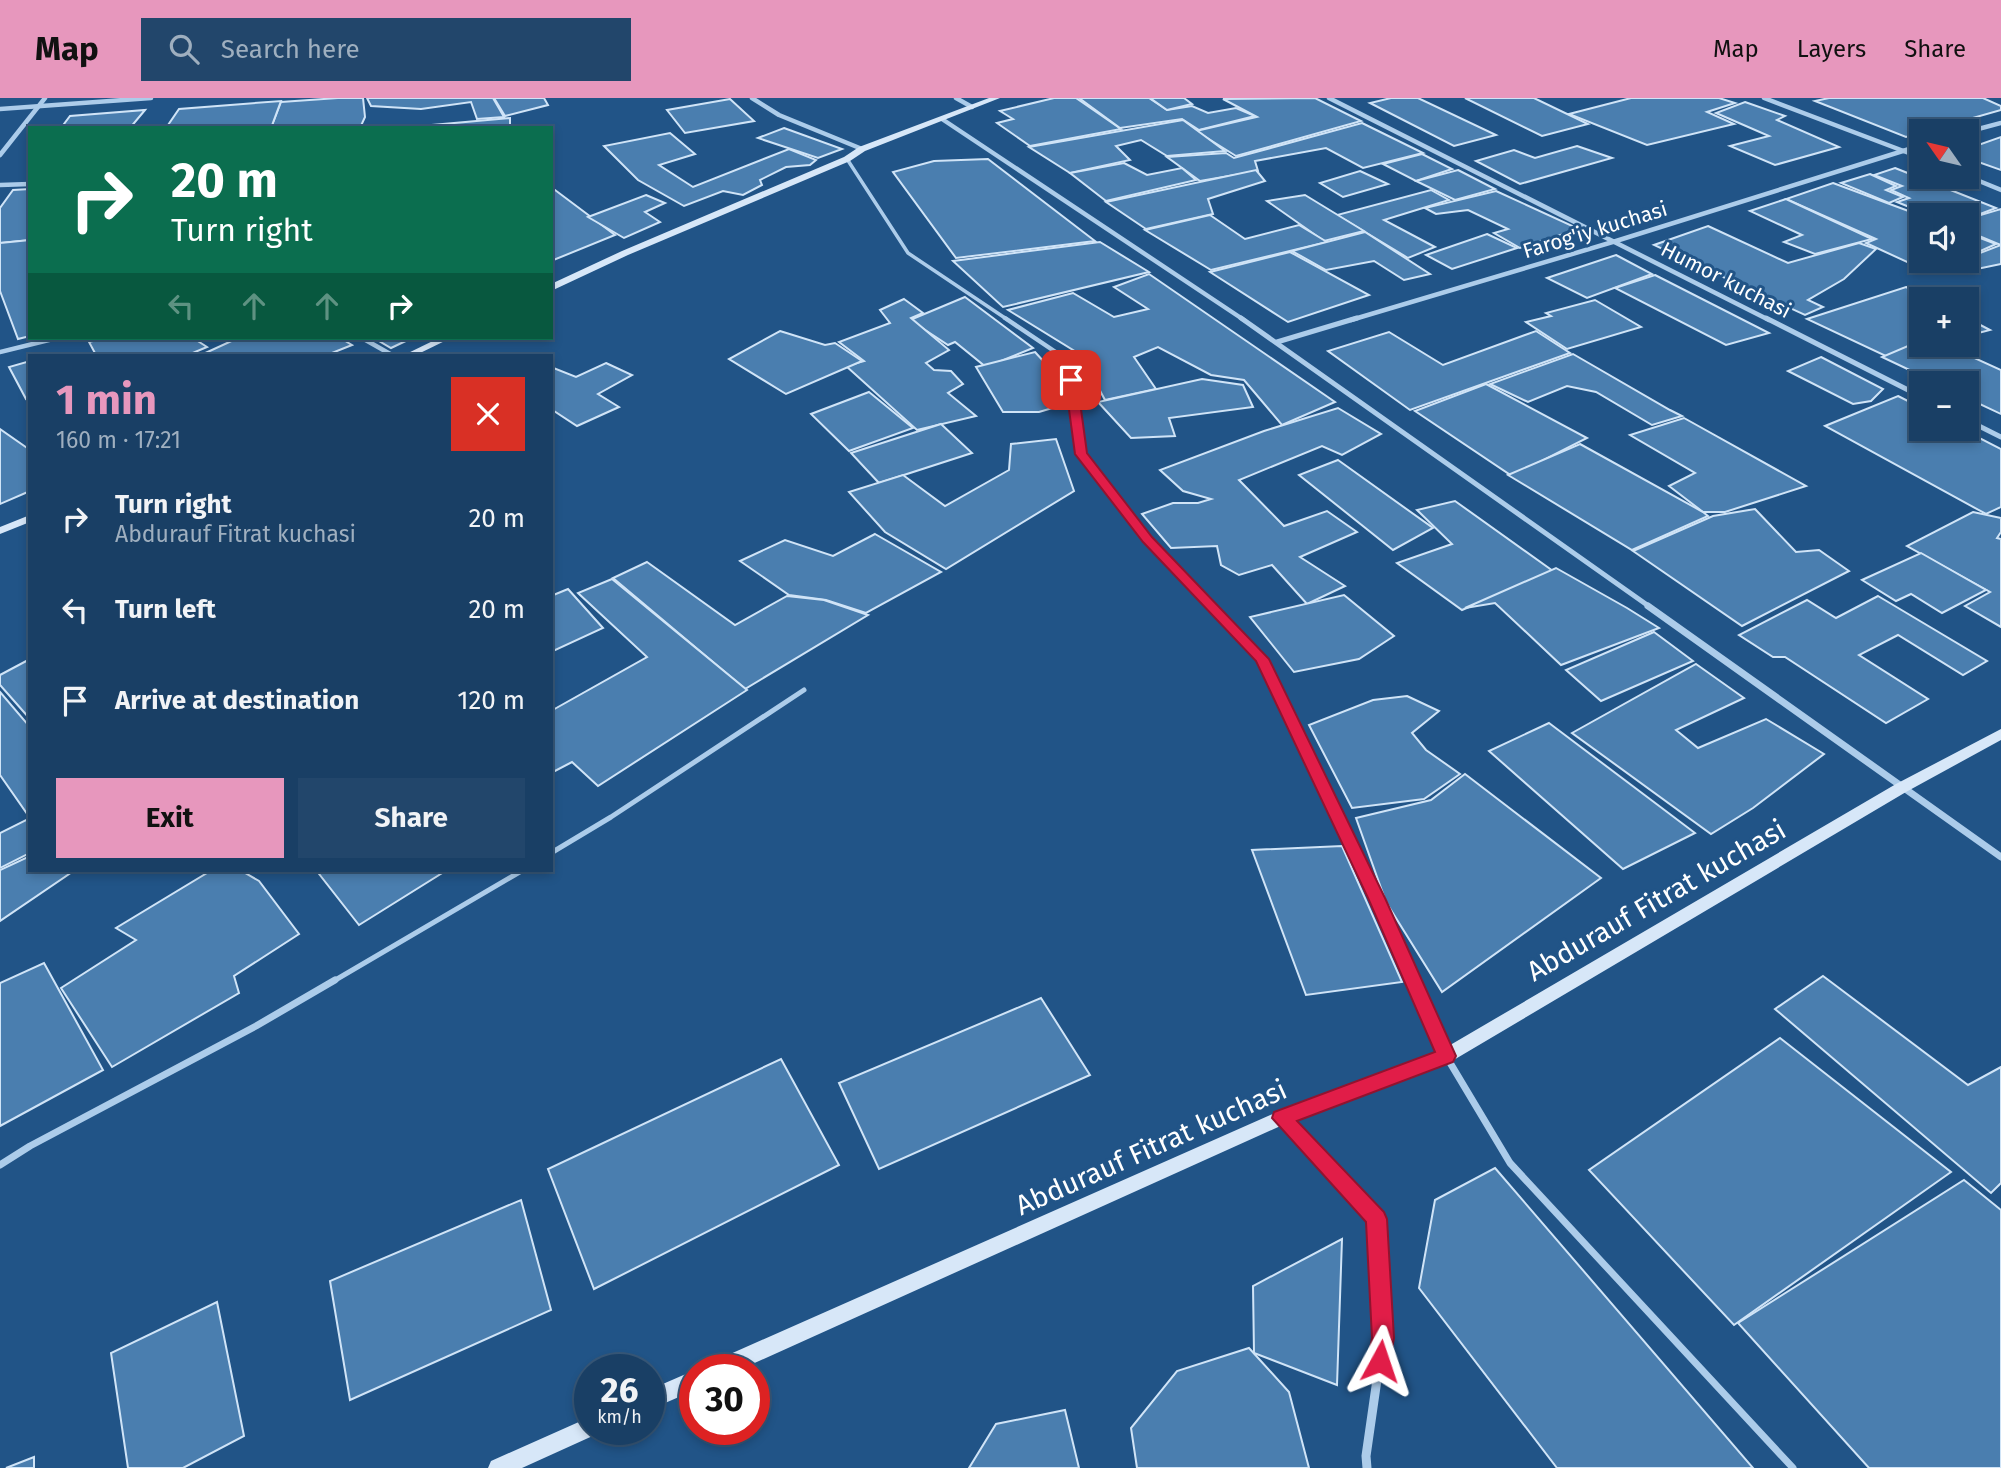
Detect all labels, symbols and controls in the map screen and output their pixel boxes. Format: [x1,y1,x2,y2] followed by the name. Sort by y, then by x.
[141,18,631,81] search box
[35,29,99,69] text: Map
[165,30,203,68] icon: search
[221,34,360,65] text: Search here
[1713,35,1759,63] text: Map
[1797,35,1866,63] text: Layers
[1904,35,1966,63] text: Share
[1909,119,1979,189] north arrow
[1909,119,1979,441] map controls
[171,151,278,210] text: 20 m
[56,154,147,245] icon: right
[1520,196,1670,264] street label: Farog'iy kuchasi
[1909,203,1979,273] button: sound
[171,211,313,249] text: Turn right
[1657,236,1795,324] street label: Humor kuchasi
[162,287,200,325] icon: left
[235,287,273,325] icon: ahead
[308,287,346,325] icon: ahead
[381,287,419,325] icon: right
[1909,287,1979,357] button: +
[1041,350,1101,410] pin
[1052,361,1090,399] icon: arrive
[1909,371,1979,441] button: −
[56,375,157,425] text: 1 min
[451,377,525,451] button: close
[56,426,181,454] text: 160 m · 17:21
[115,489,232,520] text: Turn right
[56,500,94,538] icon: right
[468,503,525,534] text: 20 m
[115,520,356,548] text: Abdurauf Fitrat kuchasi
[56,591,94,629] icon: left
[115,594,216,625] text: Turn left
[468,594,525,625] text: 20 m
[56,682,94,720] icon: arrive
[115,685,359,716] text: Arrive at destination
[457,685,525,716] text: 120 m
[56,778,284,858] button: Exit
[298,778,525,858] button: Share
[1521,813,1792,988] street label: Abdurauf Fitrat kuchasi
[1010,1073,1292,1222] street label: Abdurauf Fitrat kuchasi
[1343,1324,1417,1398] position arrow
[679,1354,770,1445] speed limit sign: 30
[601,1369,638,1411] text: 26
[597,1406,642,1428] text: km/h

